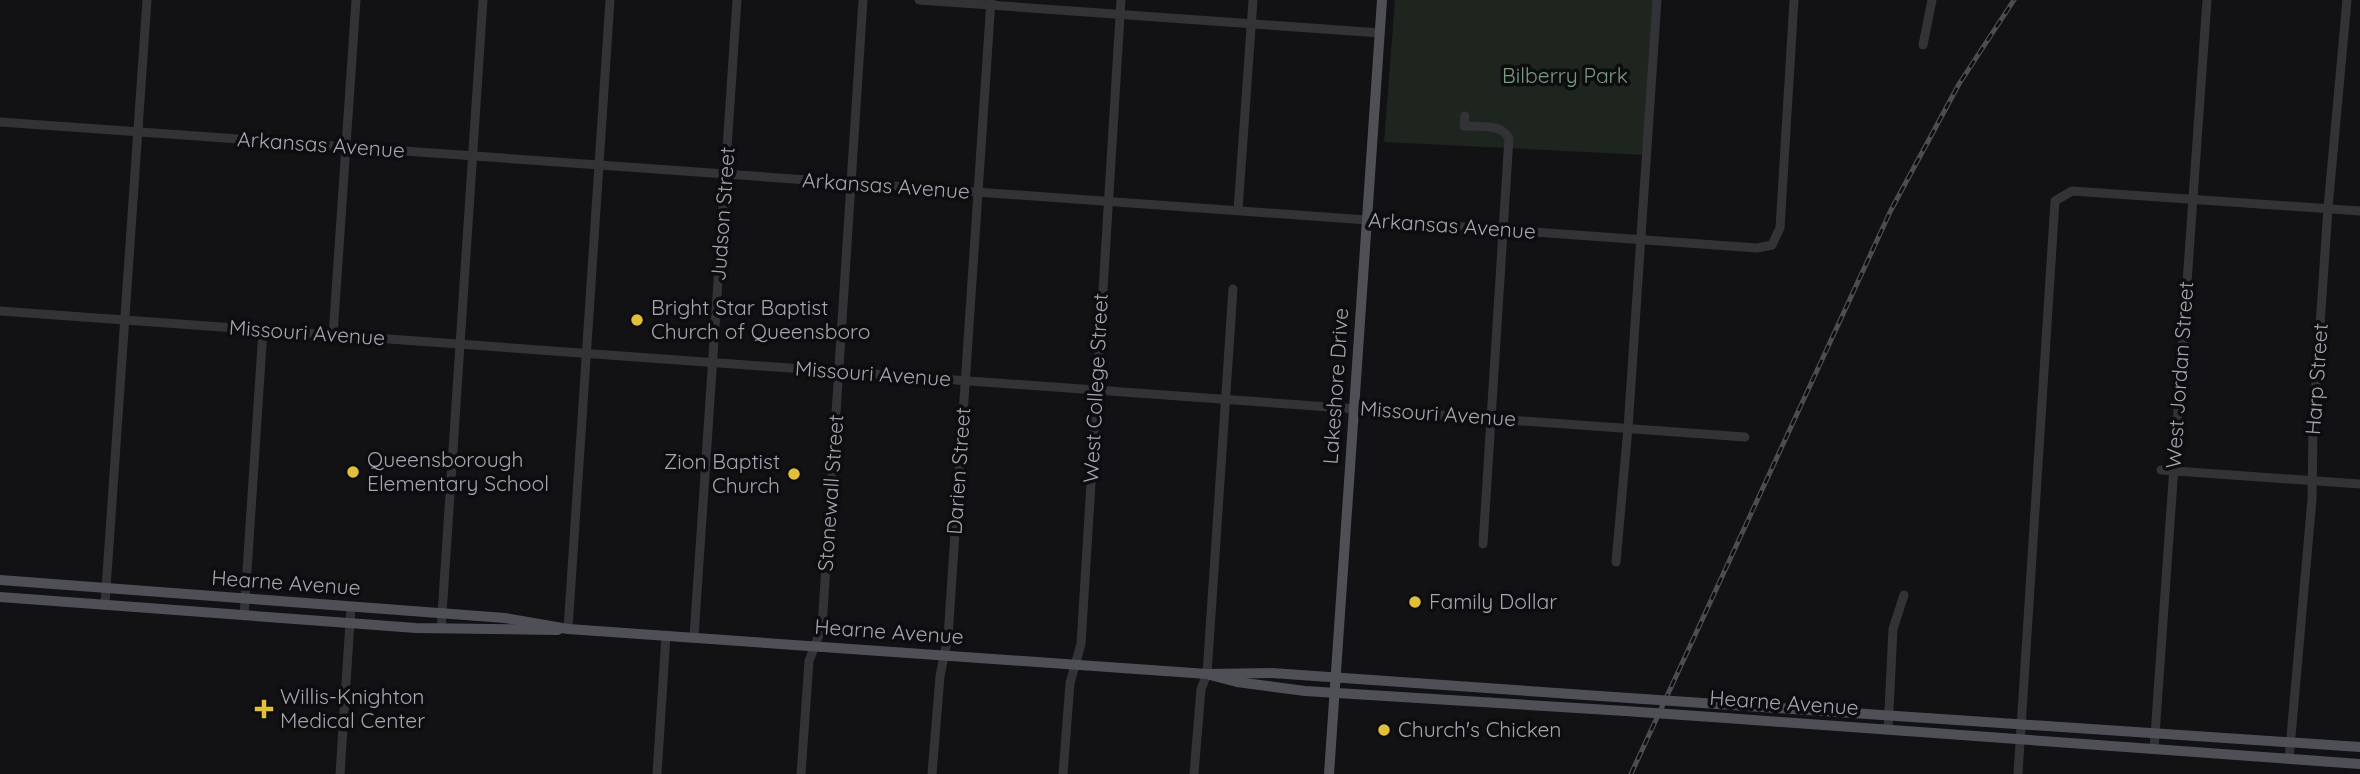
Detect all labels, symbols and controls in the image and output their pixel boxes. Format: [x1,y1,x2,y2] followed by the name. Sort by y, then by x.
[1502,62,1628,88] park label: Bilberry Park
[236,125,406,163] street label: Arkansas Avenue
[704,146,740,282] street label: Judson Street
[801,166,971,204] street label: Arkansas Avenue
[1367,206,1537,244] street label: Arkansas Avenue
[2159,280,2199,469] street label: West Jordan Street
[1077,292,1113,483] street label: West College Street
[651,294,870,344] place label: Bright Star Baptist Church of Queensboro
[1317,307,1353,465] street label: Lakeshore Drive
[629,312,645,328] marker: Bright Star Baptist Church of Queensboro
[228,314,386,350] street label: Missouri Avenue
[2299,322,2333,436] street label: Harp Street
[794,355,952,391] street label: Missouri Avenue
[1359,395,1517,431] street label: Missouri Avenue
[941,406,975,535] street label: Darien Street
[812,414,848,572] street label: Stonewall Street
[367,446,549,496] place label: Queensborough Elementary School
[664,448,780,498] place label: Zion Baptist Church
[345,464,361,480] marker: Queensborough Elementary School
[786,466,802,482] marker: Zion Baptist Church
[211,564,362,600] street label: Hearne Avenue
[1429,588,1557,614] place label: Family Dollar
[1407,594,1423,610] marker: Family Dollar
[814,613,965,649] street label: Hearne Avenue
[280,683,425,733] place label: Willis-Knighton Medical Center
[1709,684,1860,720] street label: Hearne Avenue
[254,699,274,719] marker: Willis-Knighton Medical Center
[1398,716,1561,742] place label: Church's Chicken
[1376,722,1392,738] marker: Church's Chicken

